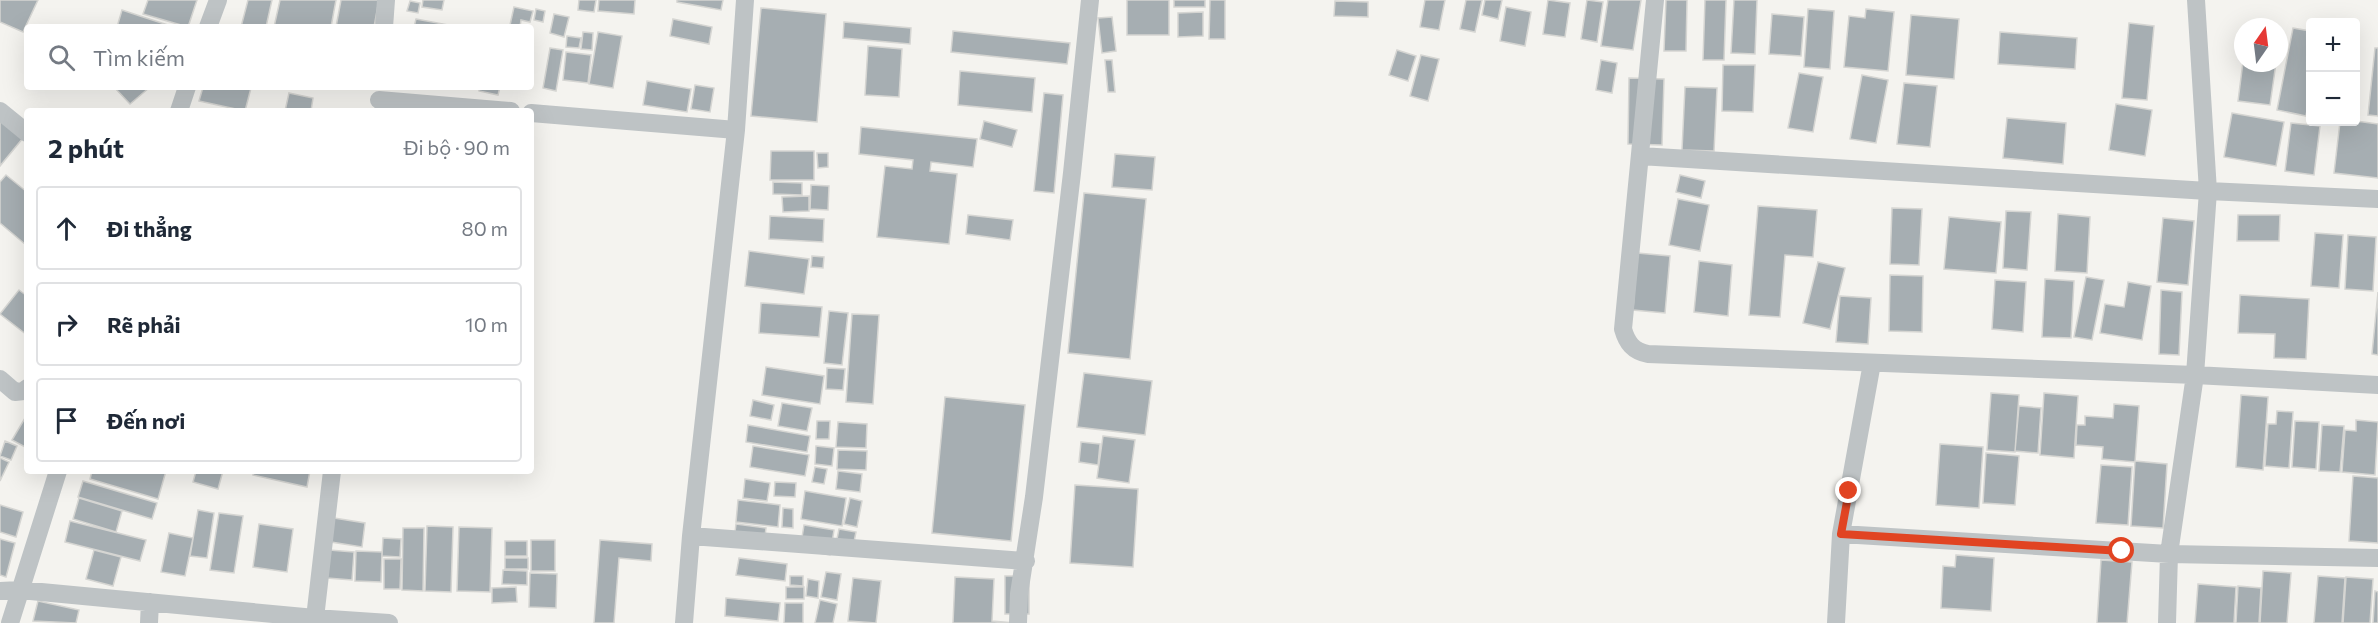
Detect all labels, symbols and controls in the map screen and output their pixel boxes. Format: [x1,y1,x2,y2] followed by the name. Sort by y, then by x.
[2234,18,2288,72] north arrow
[2306,18,2360,126] map controls
[2306,18,2360,72] button: +
[24,24,534,90] search box
[45,41,78,74] icon: search
[93,44,185,71] text: Tìm kiếm
[2306,72,2360,126] button: −
[48,132,124,163] text: 2 phút
[404,135,510,159] text: Đi bộ · 90 m
[50,212,83,245] icon: ahead
[107,215,192,242] text: Đi thẳng
[462,216,508,240] text: 80 m
[50,308,83,341] icon: right
[107,311,181,338] text: Rẽ phải
[465,312,508,336] text: 10 m
[50,404,83,437] icon: arrive
[107,407,185,434] text: Đến nơi
[1835,477,1861,503] route end
[2108,537,2134,563] route start

